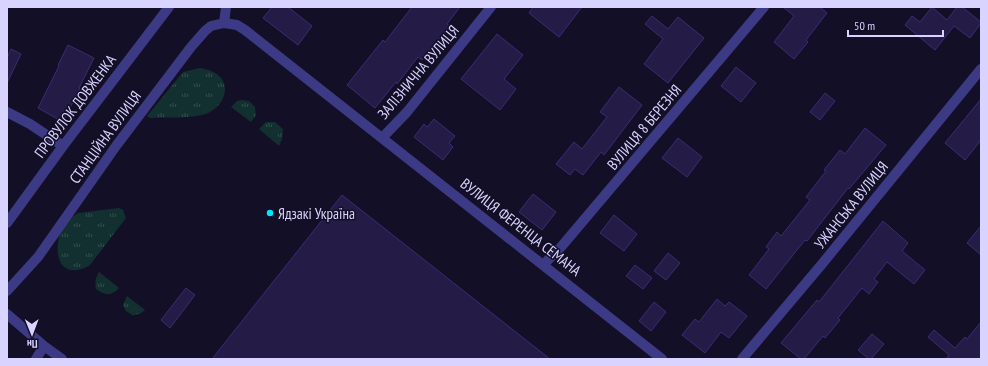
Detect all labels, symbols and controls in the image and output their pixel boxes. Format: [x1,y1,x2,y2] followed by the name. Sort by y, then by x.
[848,12,943,38] scale bar
[854,18,875,33] text: 50 m
[373,21,463,123] street label: ЗАЛІЗНИЧНА ВУЛИЦЯ
[30,50,121,161] street label: ПРОВУЛОК ДОВЖЕНКА
[603,81,685,173] street label: ВУЛИЦЯ 8 БЕРЕЗНЯ
[65,87,145,187] street label: СТАНЦІЙНА ВУЛИЦЯ
[810,157,892,253] street label: УЖАНСЬКА ВУЛИЦЯ
[457,174,586,281] street label: ВУЛИЦЯ ФЕРЕНЦА СЕМАНА
[278,204,355,223] place label: Ядзакі Україна
[265,208,275,218] marker: Ядзакі Україна
[12,314,52,354] north arrow
[27,337,38,351] text: Пн

